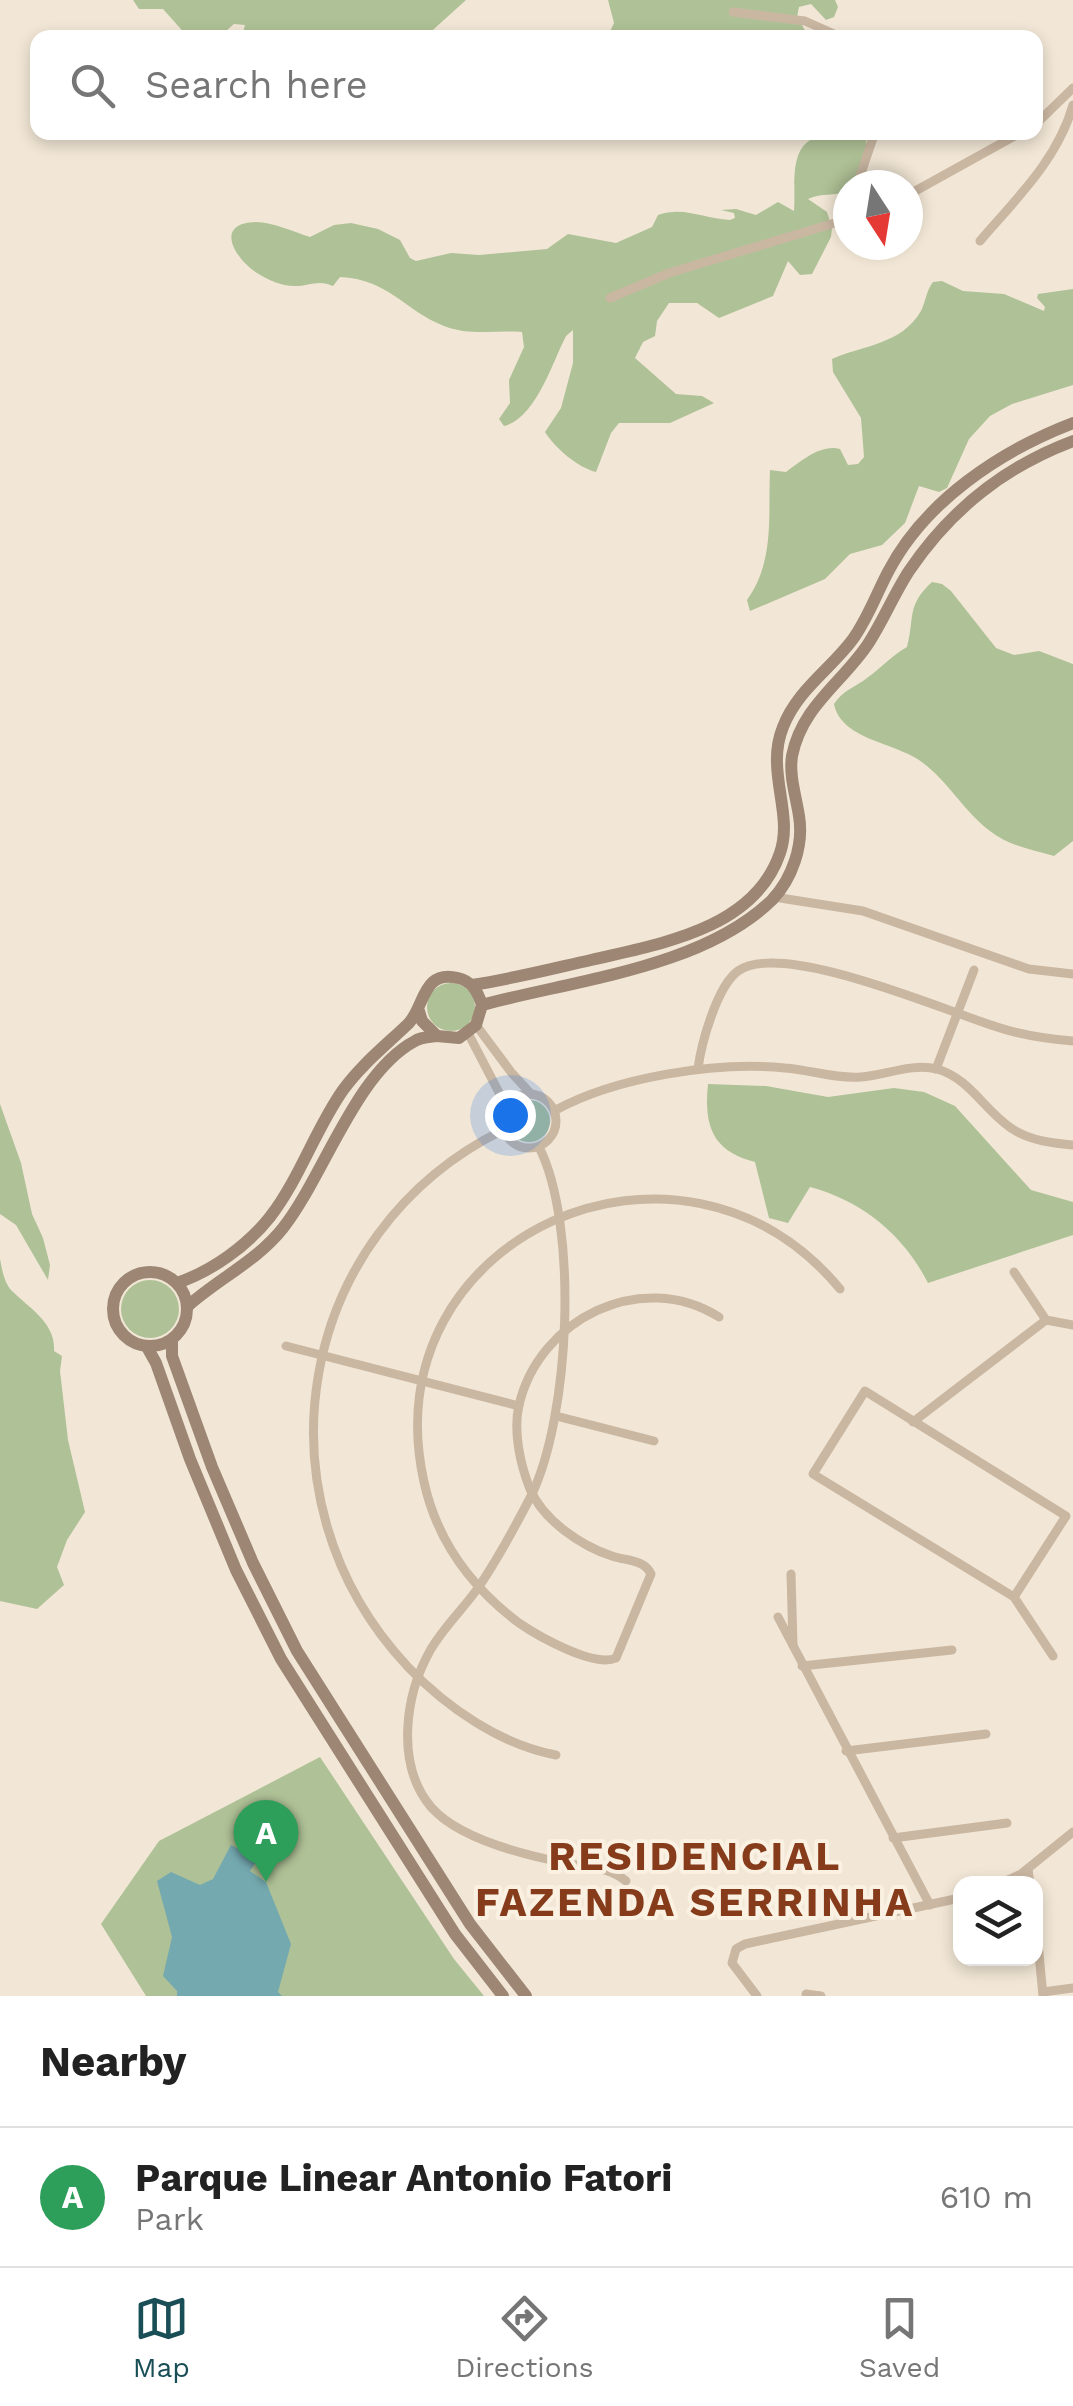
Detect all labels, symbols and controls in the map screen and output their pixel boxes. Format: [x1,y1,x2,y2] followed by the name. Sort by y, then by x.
[30,30,1043,140] search box
[65,58,120,113] icon: search
[145,63,368,107] text: Search here
[833,170,923,260] north arrow
[485,1090,536,1141] your location
[234,1800,298,1882] pin: A
[475,1833,915,1926] district label: RESIDENCIAL FAZENDA SERRINHA
[953,1876,1043,1966] map controls
[953,1876,1043,1966] button: layers
[40,2037,187,2086] text: Nearby
[135,2156,672,2200] text: Parque Linear Antonio Fatori
[62,2178,83,2216] text: A
[940,2178,1033,2216] text: 610 m
[135,2200,204,2238] text: Park
[133,2291,190,2384] tab: Map
[455,2291,594,2384] tab: Directions
[859,2291,940,2384] tab: Saved

